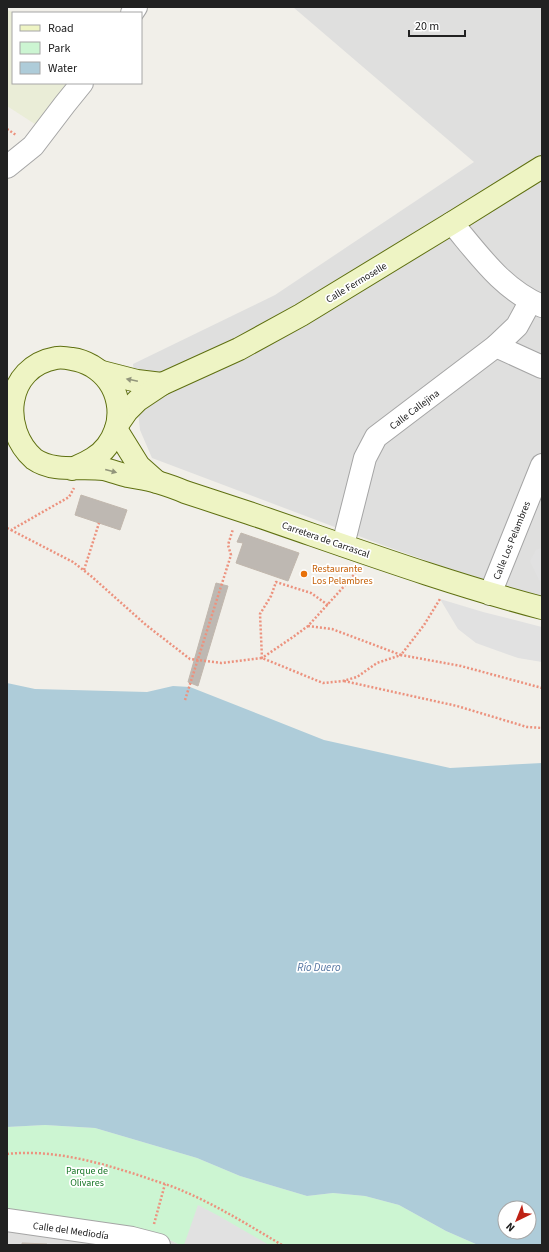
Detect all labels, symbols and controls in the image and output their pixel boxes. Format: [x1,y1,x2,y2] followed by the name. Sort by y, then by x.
[12,12,142,84] legend
[409,12,465,38] scale bar
[415,18,439,35] text: 20 m
[48,20,74,37] text: Road
[48,40,70,57] text: Park
[48,60,78,77] text: Water
[323,259,390,307] street label: Calle Fermoselle
[125,376,138,382] one-way arrow
[387,386,442,433] street label: Calle Callejina
[105,468,117,474] one-way arrow
[490,499,534,582] street label: Calle Los Pelambres
[280,518,372,562] street label: Carretera de Carrascal
[312,562,373,588] place label: Restaurante Los Pelambres
[299,569,309,579] marker: Restaurante Los Pelambres
[297,960,341,975] water label: Río Duero
[66,1164,108,1190] park label: Parque de Olivares
[497,1200,537,1240] north arrow
[32,1219,110,1243] street label: Calle del Mediodía
[503,1219,518,1235] text: N

